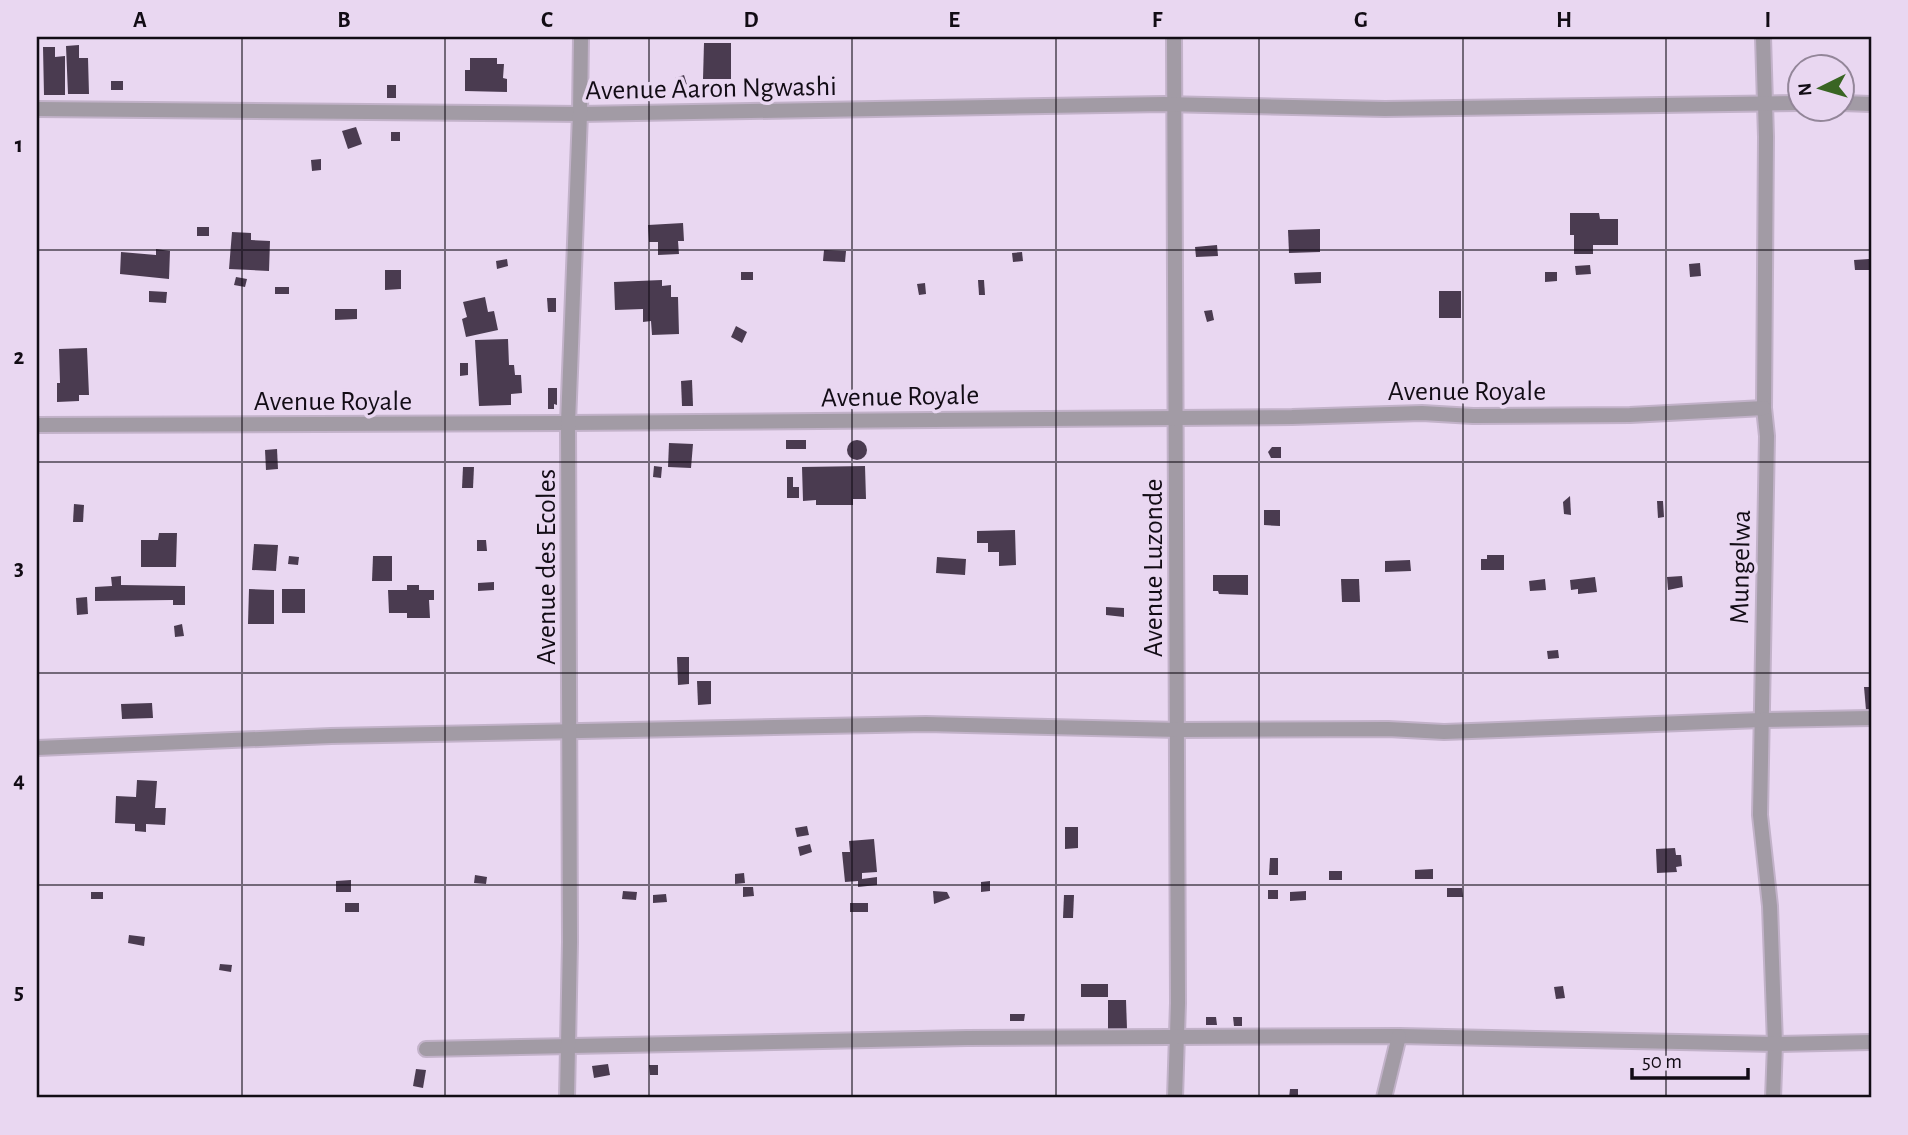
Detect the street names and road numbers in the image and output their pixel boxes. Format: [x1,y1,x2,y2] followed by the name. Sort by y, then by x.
[585,73,837,105] street label: Avenue Aaron Ngwashi
[1388,378,1546,406] street label: Avenue Royale
[821,382,979,412] street label: Avenue Royale
[254,388,412,416] street label: Avenue Royale
[533,469,561,665] street label: Avenue des Ecoles
[1140,479,1168,657] street label: Avenue Luzonde
[1726,509,1756,625] street label: Mungelwa

